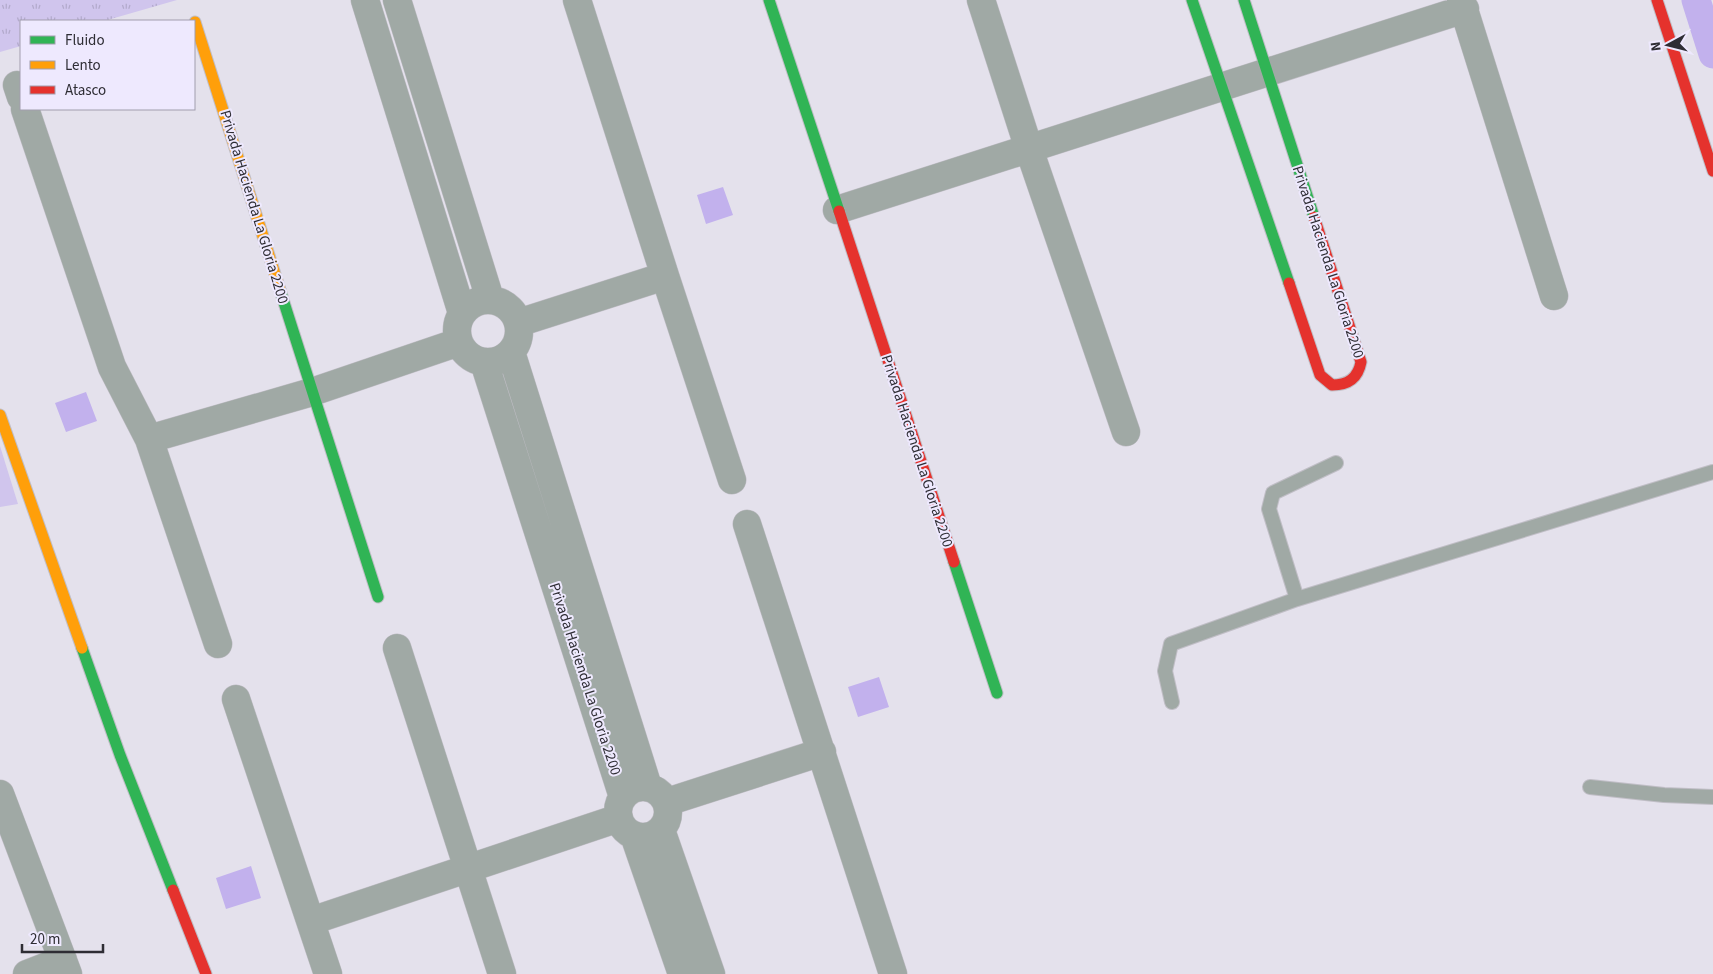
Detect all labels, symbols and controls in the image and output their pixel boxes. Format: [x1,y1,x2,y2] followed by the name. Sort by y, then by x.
[20,20,195,110] legend
[1643,20,1693,70] north arrow
[65,30,105,51] text: Fluido
[1646,41,1667,52] text: N
[65,55,101,76] text: Lento
[65,80,106,101] text: Atasco
[215,108,293,306] street label: Privada Hacienda La Gloria 2200
[1287,163,1369,361] street label: Privada Hacienda La Gloria 2200
[876,352,958,550] street label: Privada Hacienda La Gloria 2200
[544,580,626,778] street label: Privada Hacienda La Gloria 2200
[22,922,104,954] scale bar
[30,929,60,950] text: 20 m

